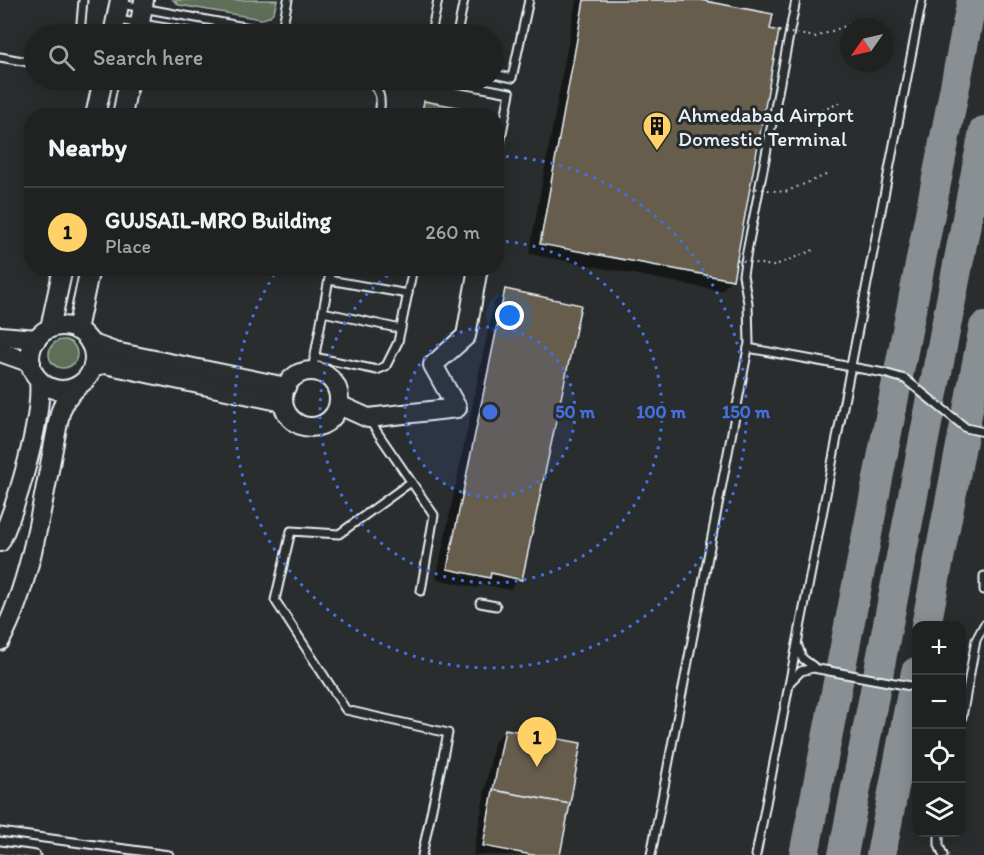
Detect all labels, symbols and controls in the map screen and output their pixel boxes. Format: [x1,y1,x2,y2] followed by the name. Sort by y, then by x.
[840,18,894,72] north arrow
[24,24,504,90] search box
[45,41,78,74] icon: search
[93,44,203,71] text: Search here
[678,102,854,151] place label: Ahmedabad Airport Domestic Terminal
[641,110,673,152] building icon: Ahmedabad Airport Domestic Terminal
[48,131,127,163] text: Nearby
[105,207,331,234] text: GUJSAIL-MRO Building
[63,220,72,244] text: 1
[425,220,480,244] text: 260 m
[105,234,151,258] text: Place
[495,301,524,330] your location
[555,401,596,423] text: 50 m
[636,401,687,423] text: 100 m
[722,401,771,423] text: 150 m
[480,402,500,422] centre of rings
[912,621,966,837] map controls
[912,621,966,675] button: +
[912,675,966,729] button: −
[518,718,556,767] pin: 1
[912,729,966,783] button: locate
[912,783,966,837] button: layers

